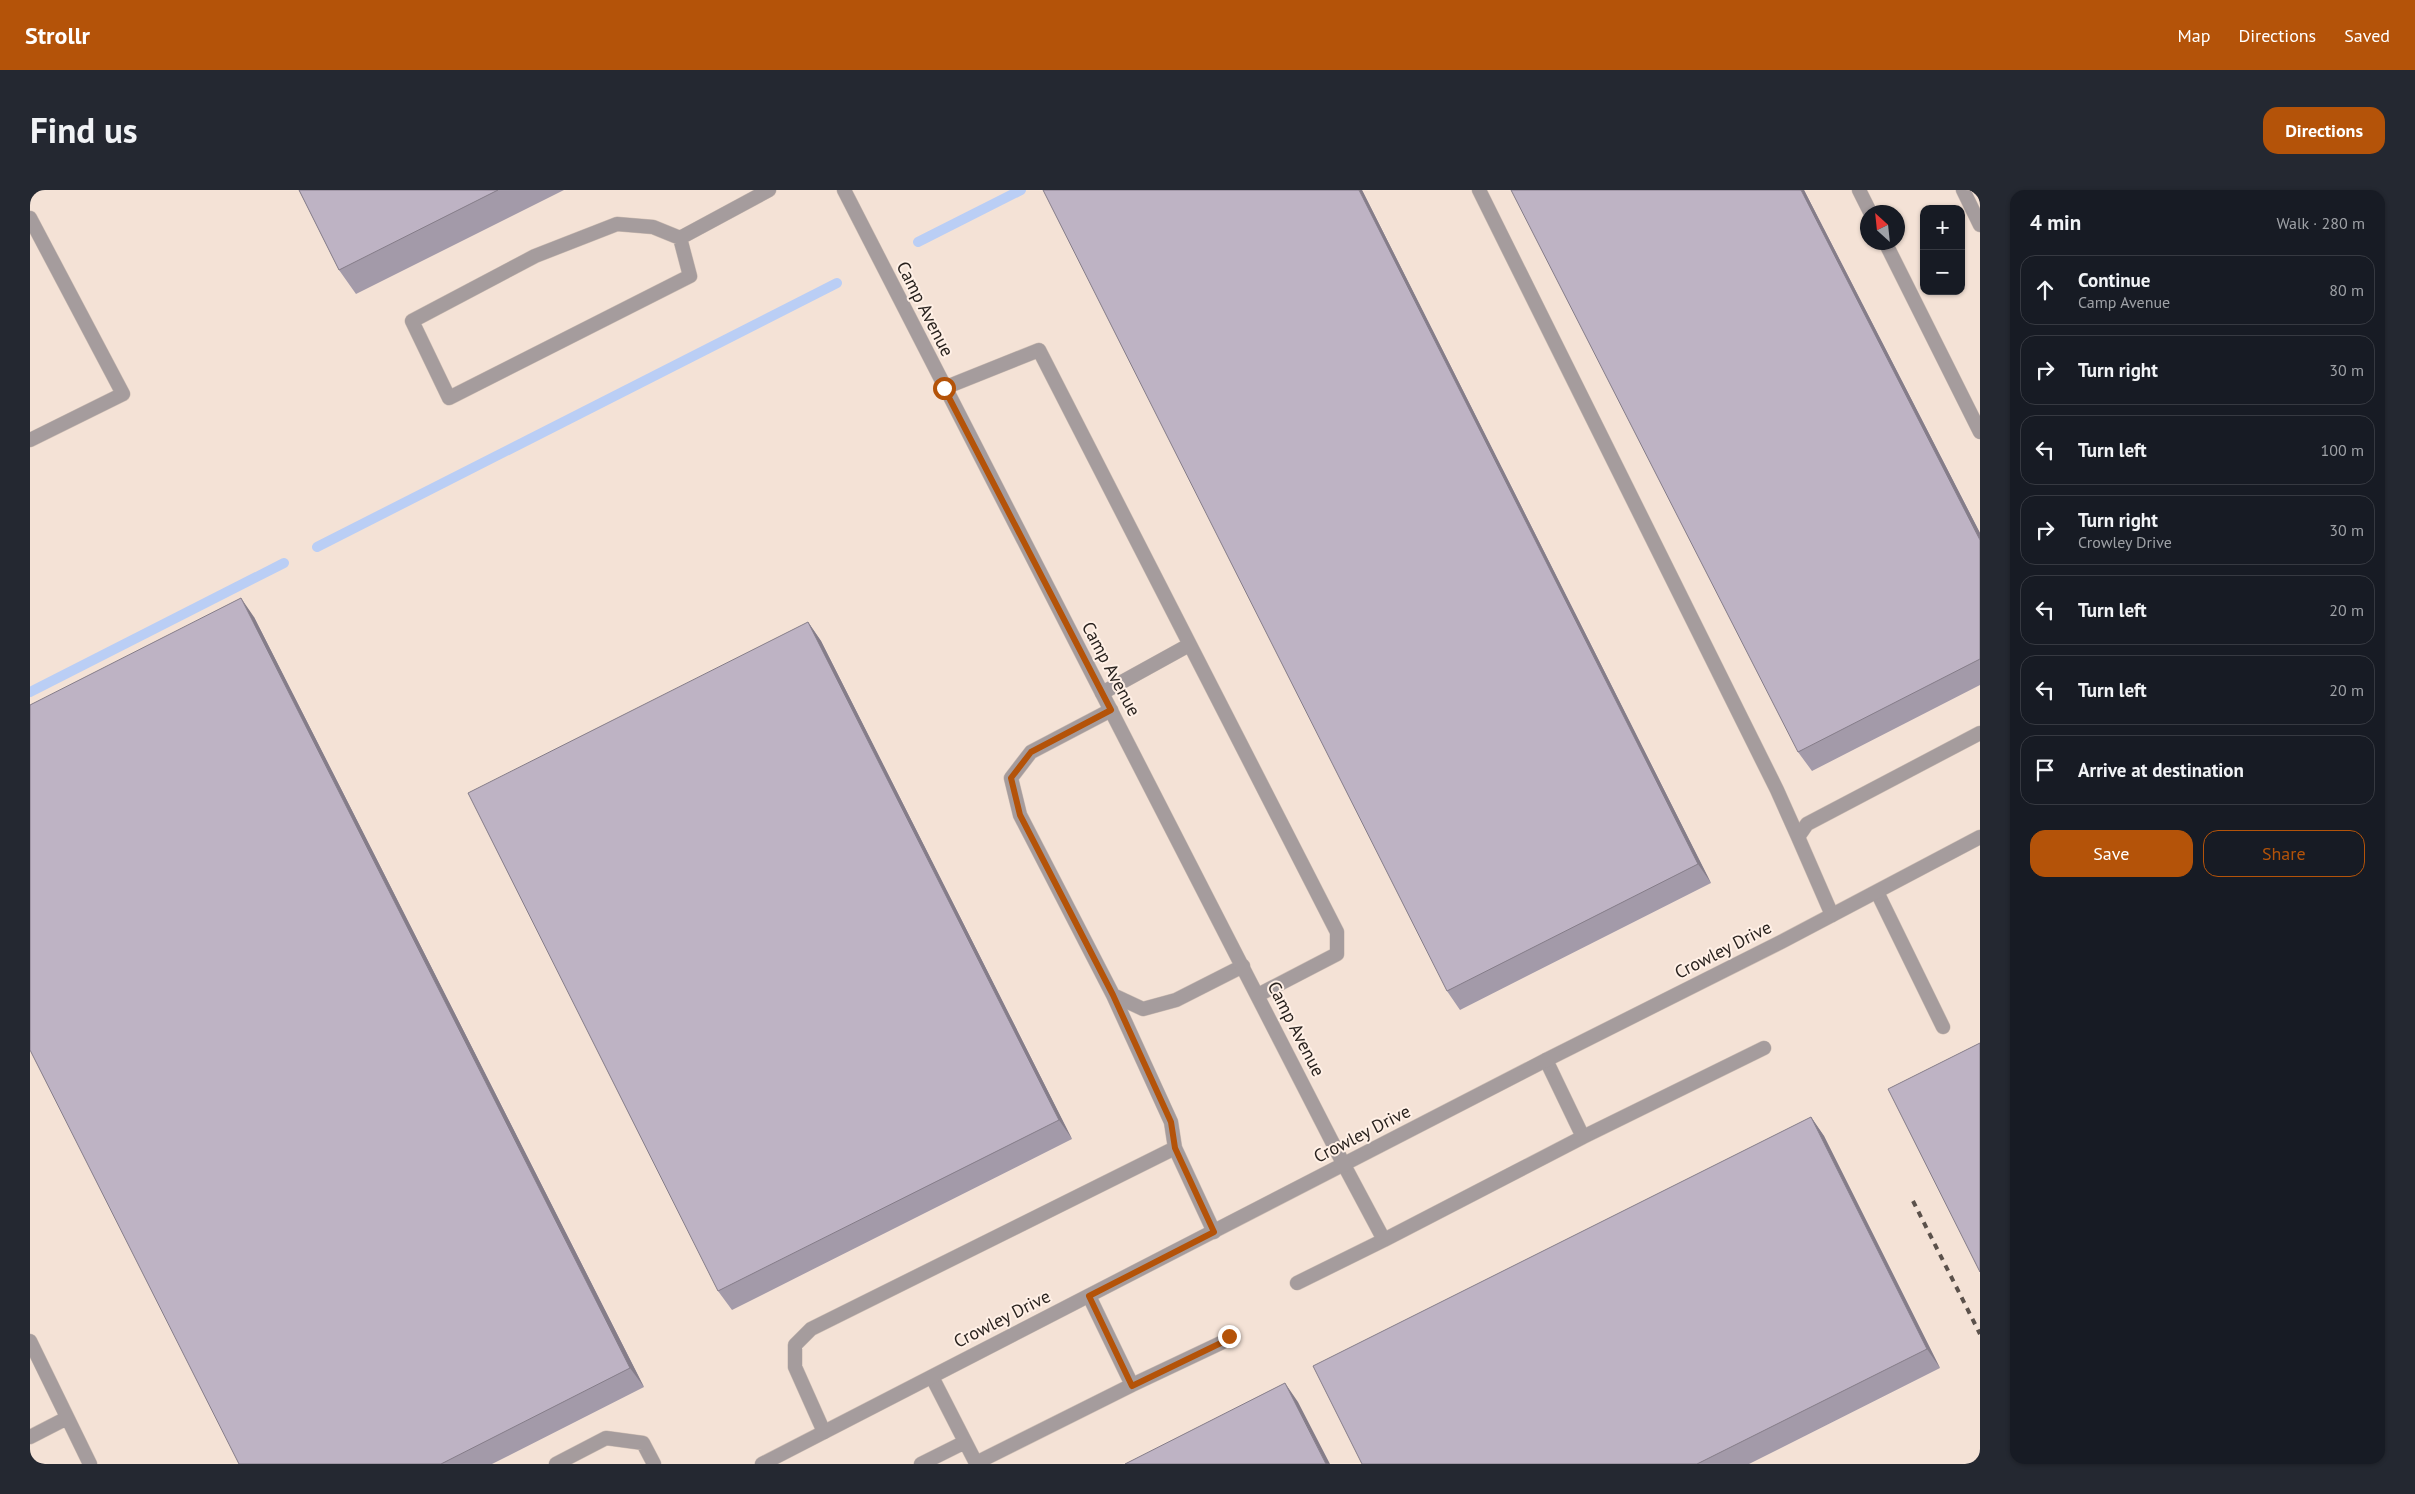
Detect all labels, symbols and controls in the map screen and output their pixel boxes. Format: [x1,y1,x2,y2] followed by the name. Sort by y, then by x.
[25,20,90,51] text: Strollr
[2178,24,2210,47] text: Map
[2238,24,2316,47] text: Directions
[2344,24,2390,47] text: Saved
[30,107,138,153] text: Find us
[2263,107,2385,154] button: Directions
[1860,205,1905,250] north arrow
[1920,205,1965,295] map controls
[1920,205,1965,250] button: +
[2030,209,2081,236] text: 4 min
[2276,213,2365,233] text: Walk · 280 m
[1920,250,1965,295] button: −
[892,257,959,360] street label: Camp Avenue
[2078,268,2150,292] text: Continue
[2031,276,2059,304] icon: ahead
[2329,280,2364,300] text: 80 m
[2078,292,2170,312] text: Camp Avenue
[2031,356,2059,384] icon: right
[2078,358,2158,382] text: Turn right
[2329,360,2364,380] text: 30 m
[933,377,956,400] route start
[2031,436,2059,464] icon: left
[2078,438,2147,462] text: Turn left
[2321,440,2364,460] text: 100 m
[2078,508,2158,532] text: Turn right
[2031,516,2059,544] icon: right
[2329,520,2364,540] text: 30 m
[2078,532,2172,552] text: Crowley Drive
[2031,596,2059,624] icon: left
[2078,598,2147,622] text: Turn left
[2329,600,2364,620] text: 20 m
[1077,618,1146,720] street label: Camp Avenue
[2031,676,2059,704] icon: left
[2078,678,2147,702] text: Turn left
[2329,680,2364,700] text: 20 m
[2031,756,2059,784] icon: arrive
[2078,758,2244,782] text: Arrive at destination
[2030,830,2193,877] button: Save
[2203,830,2365,877] button: Share
[1670,915,1775,984] street label: Crowley Drive
[1263,977,1330,1080] street label: Camp Avenue
[1309,1099,1414,1168] street label: Crowley Drive
[949,1284,1054,1353] street label: Crowley Drive
[1218,1325,1241,1348] route end

